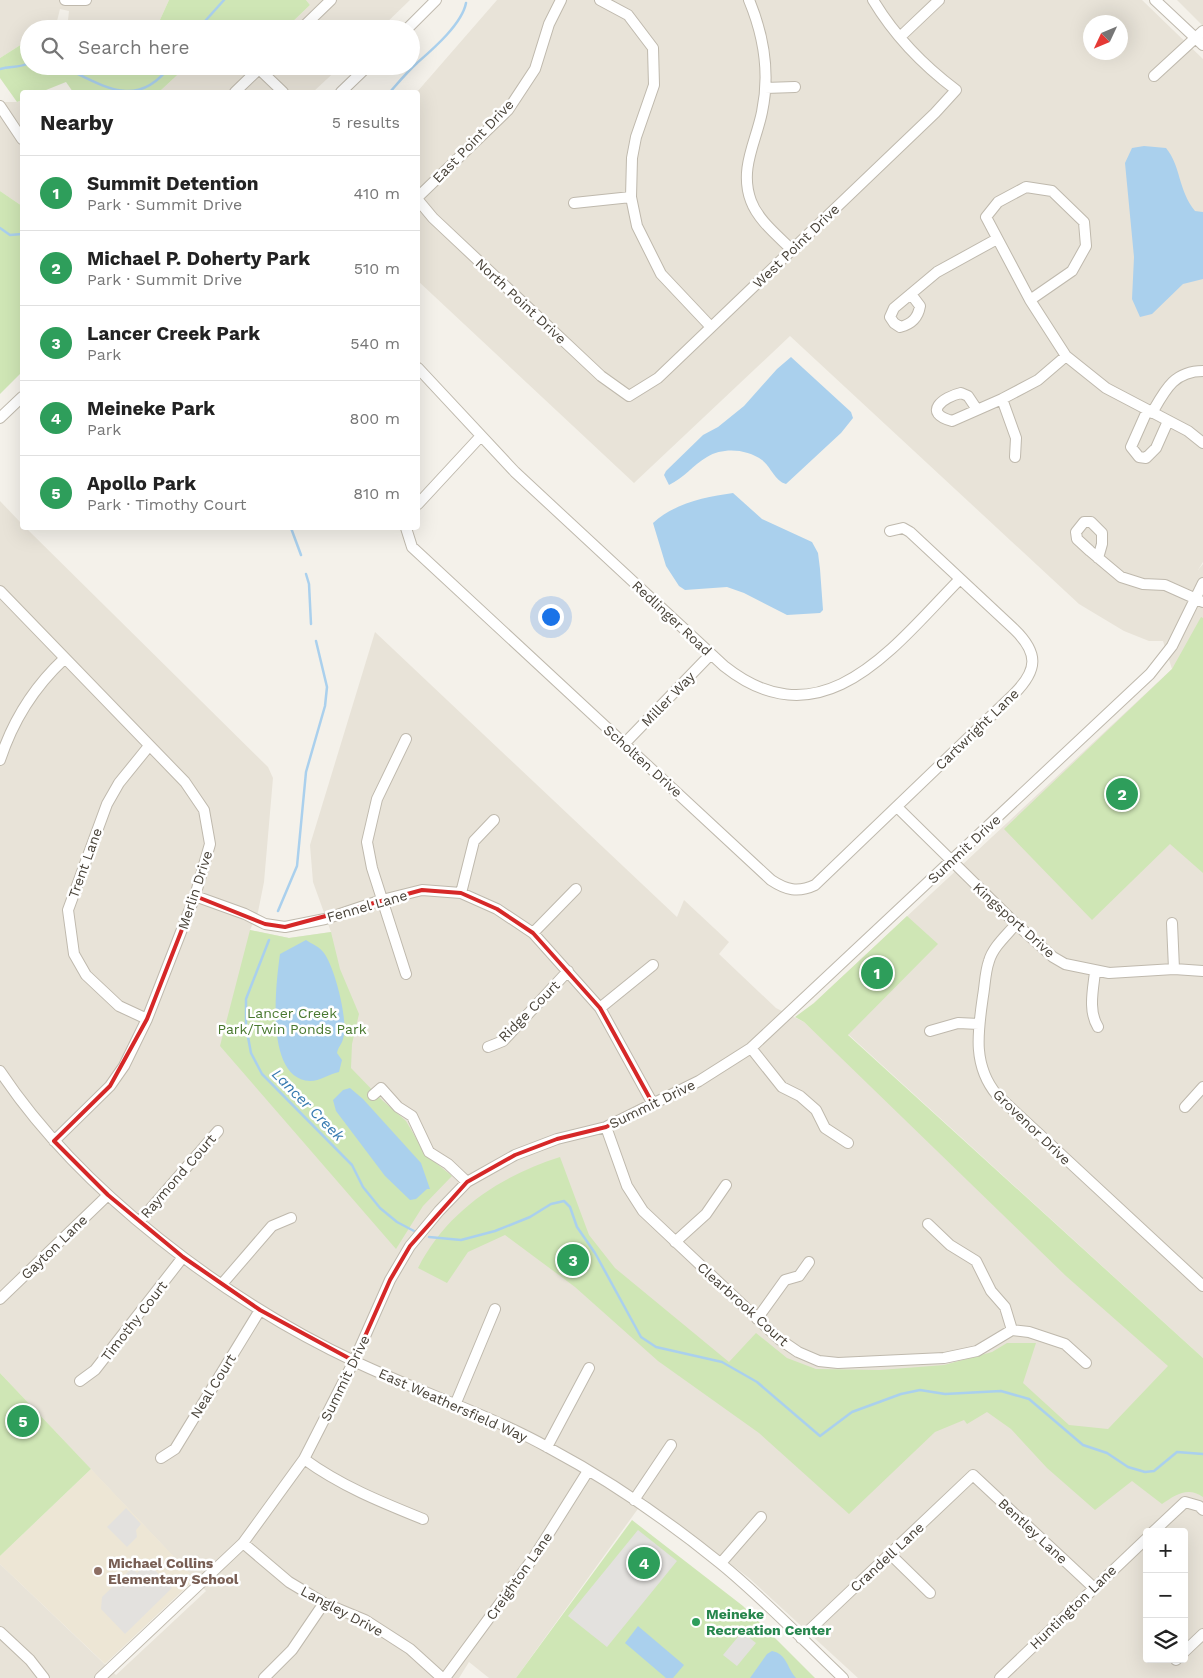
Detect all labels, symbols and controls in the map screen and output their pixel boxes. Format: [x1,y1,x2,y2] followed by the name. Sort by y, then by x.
[1083,15,1128,60] north arrow
[20,20,420,75] search box
[38,34,66,62] icon: search
[78,36,189,59] text: Search here
[429,96,517,186] street label: East Point Drive
[40,110,113,135] text: Nearby
[332,113,400,132] text: 5 results
[87,172,259,195] text: Summit Detention
[53,184,59,203] text: 1
[354,184,400,203] text: 410 m
[87,195,242,214] text: Park · Summit Drive
[750,201,842,291] street label: West Point Drive
[87,247,310,270] text: Michael P. Doherty Park
[472,255,570,347] street label: North Point Drive
[51,259,61,278] text: 2
[354,259,400,278] text: 510 m
[87,270,242,289] text: Park · Summit Drive
[87,322,260,345] text: Lancer Creek Park
[51,334,61,353] text: 3
[350,334,400,353] text: 540 m
[87,345,121,364] text: Park
[87,397,215,420] text: Meineke Park
[51,409,61,428] text: 4
[350,409,400,428] text: 800 m
[87,420,121,439] text: Park
[87,472,196,495] text: Apollo Park
[51,484,61,503] text: 5
[353,484,400,503] text: 810 m
[87,495,246,514] text: Park · Timothy Court
[629,577,715,659] street label: Redlinger Road
[538,604,564,630] your location
[638,668,699,730] street label: Miller Way
[932,685,1022,773] street label: Cartwright Lane
[600,722,686,800] street label: Scholten Drive
[1106,775,1138,813] pin: 2
[924,811,1004,887] street label: Summit Drive
[65,826,105,900] street label: Trent Lane
[175,849,215,931] street label: Merlin Drive
[970,879,1058,961] street label: Kingsport Drive
[325,887,409,925] street label: Fennel Lane
[861,954,893,992] pin: 1
[495,977,563,1045] street label: Ridge Court
[217,1005,367,1037] park label: Lancer Creek Park/Twin Ponds Park
[268,1065,348,1145] water label: Lancer Creek
[607,1076,697,1132] street label: Summit Drive
[990,1086,1074,1168] street label: Grovenor Drive
[137,1131,219,1221] street label: Raymond Court
[18,1212,90,1282] street label: Gayton Lane
[557,1241,589,1279] pin: 3
[694,1259,792,1349] street label: Clearbrook Court
[98,1278,170,1364] street label: Timothy Court
[317,1333,373,1423] street label: Summit Drive
[187,1351,239,1421] street label: Neal Court
[376,1365,531,1445] street label: East Weathersfield Way
[7,1402,39,1440] pin: 5
[995,1495,1071,1567] street label: Bentley Lane
[847,1519,927,1595] street label: Crandell Lane
[1143,1528,1188,1663] map controls
[1143,1528,1188,1573] button: +
[483,1529,555,1623] street label: Creighton Lane
[628,1544,660,1582] pin: 4
[108,1555,239,1587] place label: Michael Collins Elementary School
[1027,1562,1119,1652] street label: Huntington Lane
[92,1565,104,1577] marker: Michael Collins Elementary School
[1143,1573,1188,1618] button: −
[298,1583,386,1639] street label: Langley Drive
[706,1606,831,1638] place label: Meineke Recreation Center
[690,1616,702,1628] marker: Meineke Recreation Center
[1143,1618,1188,1663] button: layers

